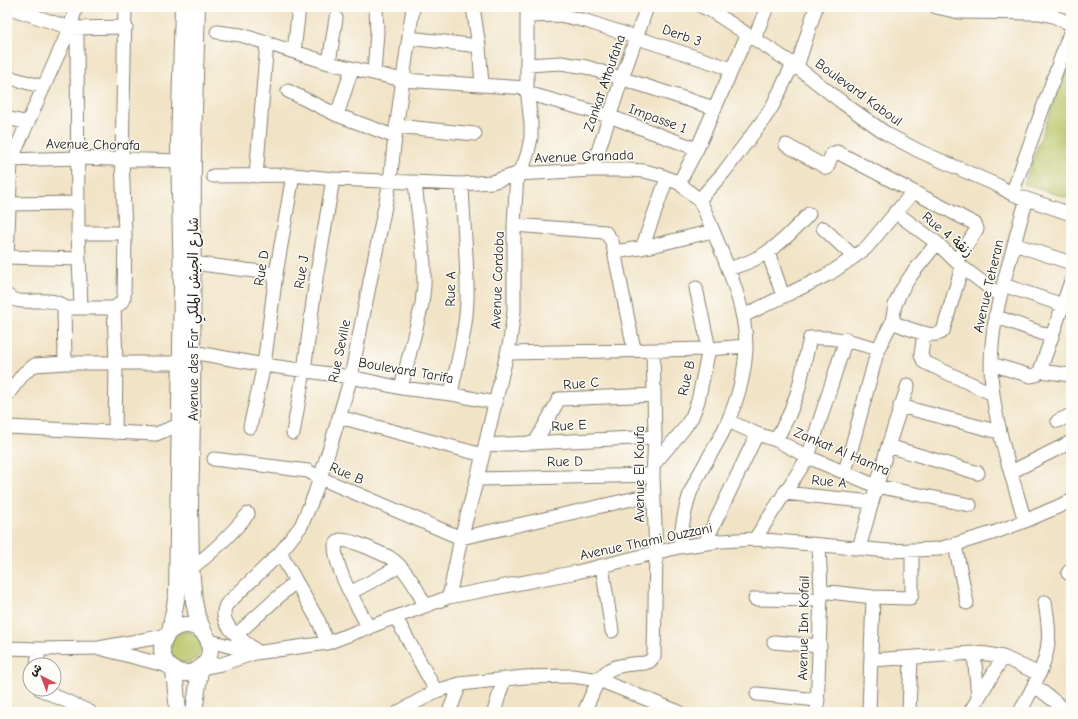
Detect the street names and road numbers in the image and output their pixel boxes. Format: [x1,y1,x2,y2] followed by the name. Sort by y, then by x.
[660,21,704,50] street label: Derb 3
[580,32,629,134] street label: Zankat Attoufaha
[812,55,906,130] street label: Boulevard Kaboul
[626,100,689,137] street label: Impasse 1
[46,135,140,154] street label: Avenue Chorafa
[534,146,634,167] street label: Avenue Granada
[919,208,977,261] street label: Rue 4 زنقة
[185,217,206,421] street label: Avenue des Far شارع الجيش الملكي
[487,231,508,329] street label: Avenue Cordoba
[969,238,1007,334] street label: Avenue Teheran
[250,249,273,287] street label: Rue D
[290,254,313,290] street label: Rue J
[442,271,459,307] street label: Rue A
[325,318,354,384] street label: Rue Seville
[357,354,455,387] street label: Boulevard Tarifa
[674,358,699,398] street label: Rue B
[562,373,600,394] street label: Rue C
[551,416,587,435] street label: Rue E
[791,424,892,479] street label: Zankat Al Hamra
[631,426,648,522] street label: Avenue El Koufa
[547,453,583,470] street label: Rue D
[327,458,367,489] street label: Rue B
[810,471,847,492] street label: Rue A
[578,519,714,564] street label: Avenue Thami Ouzzani
[794,575,813,681] street label: Avenue Ibn Kofail

